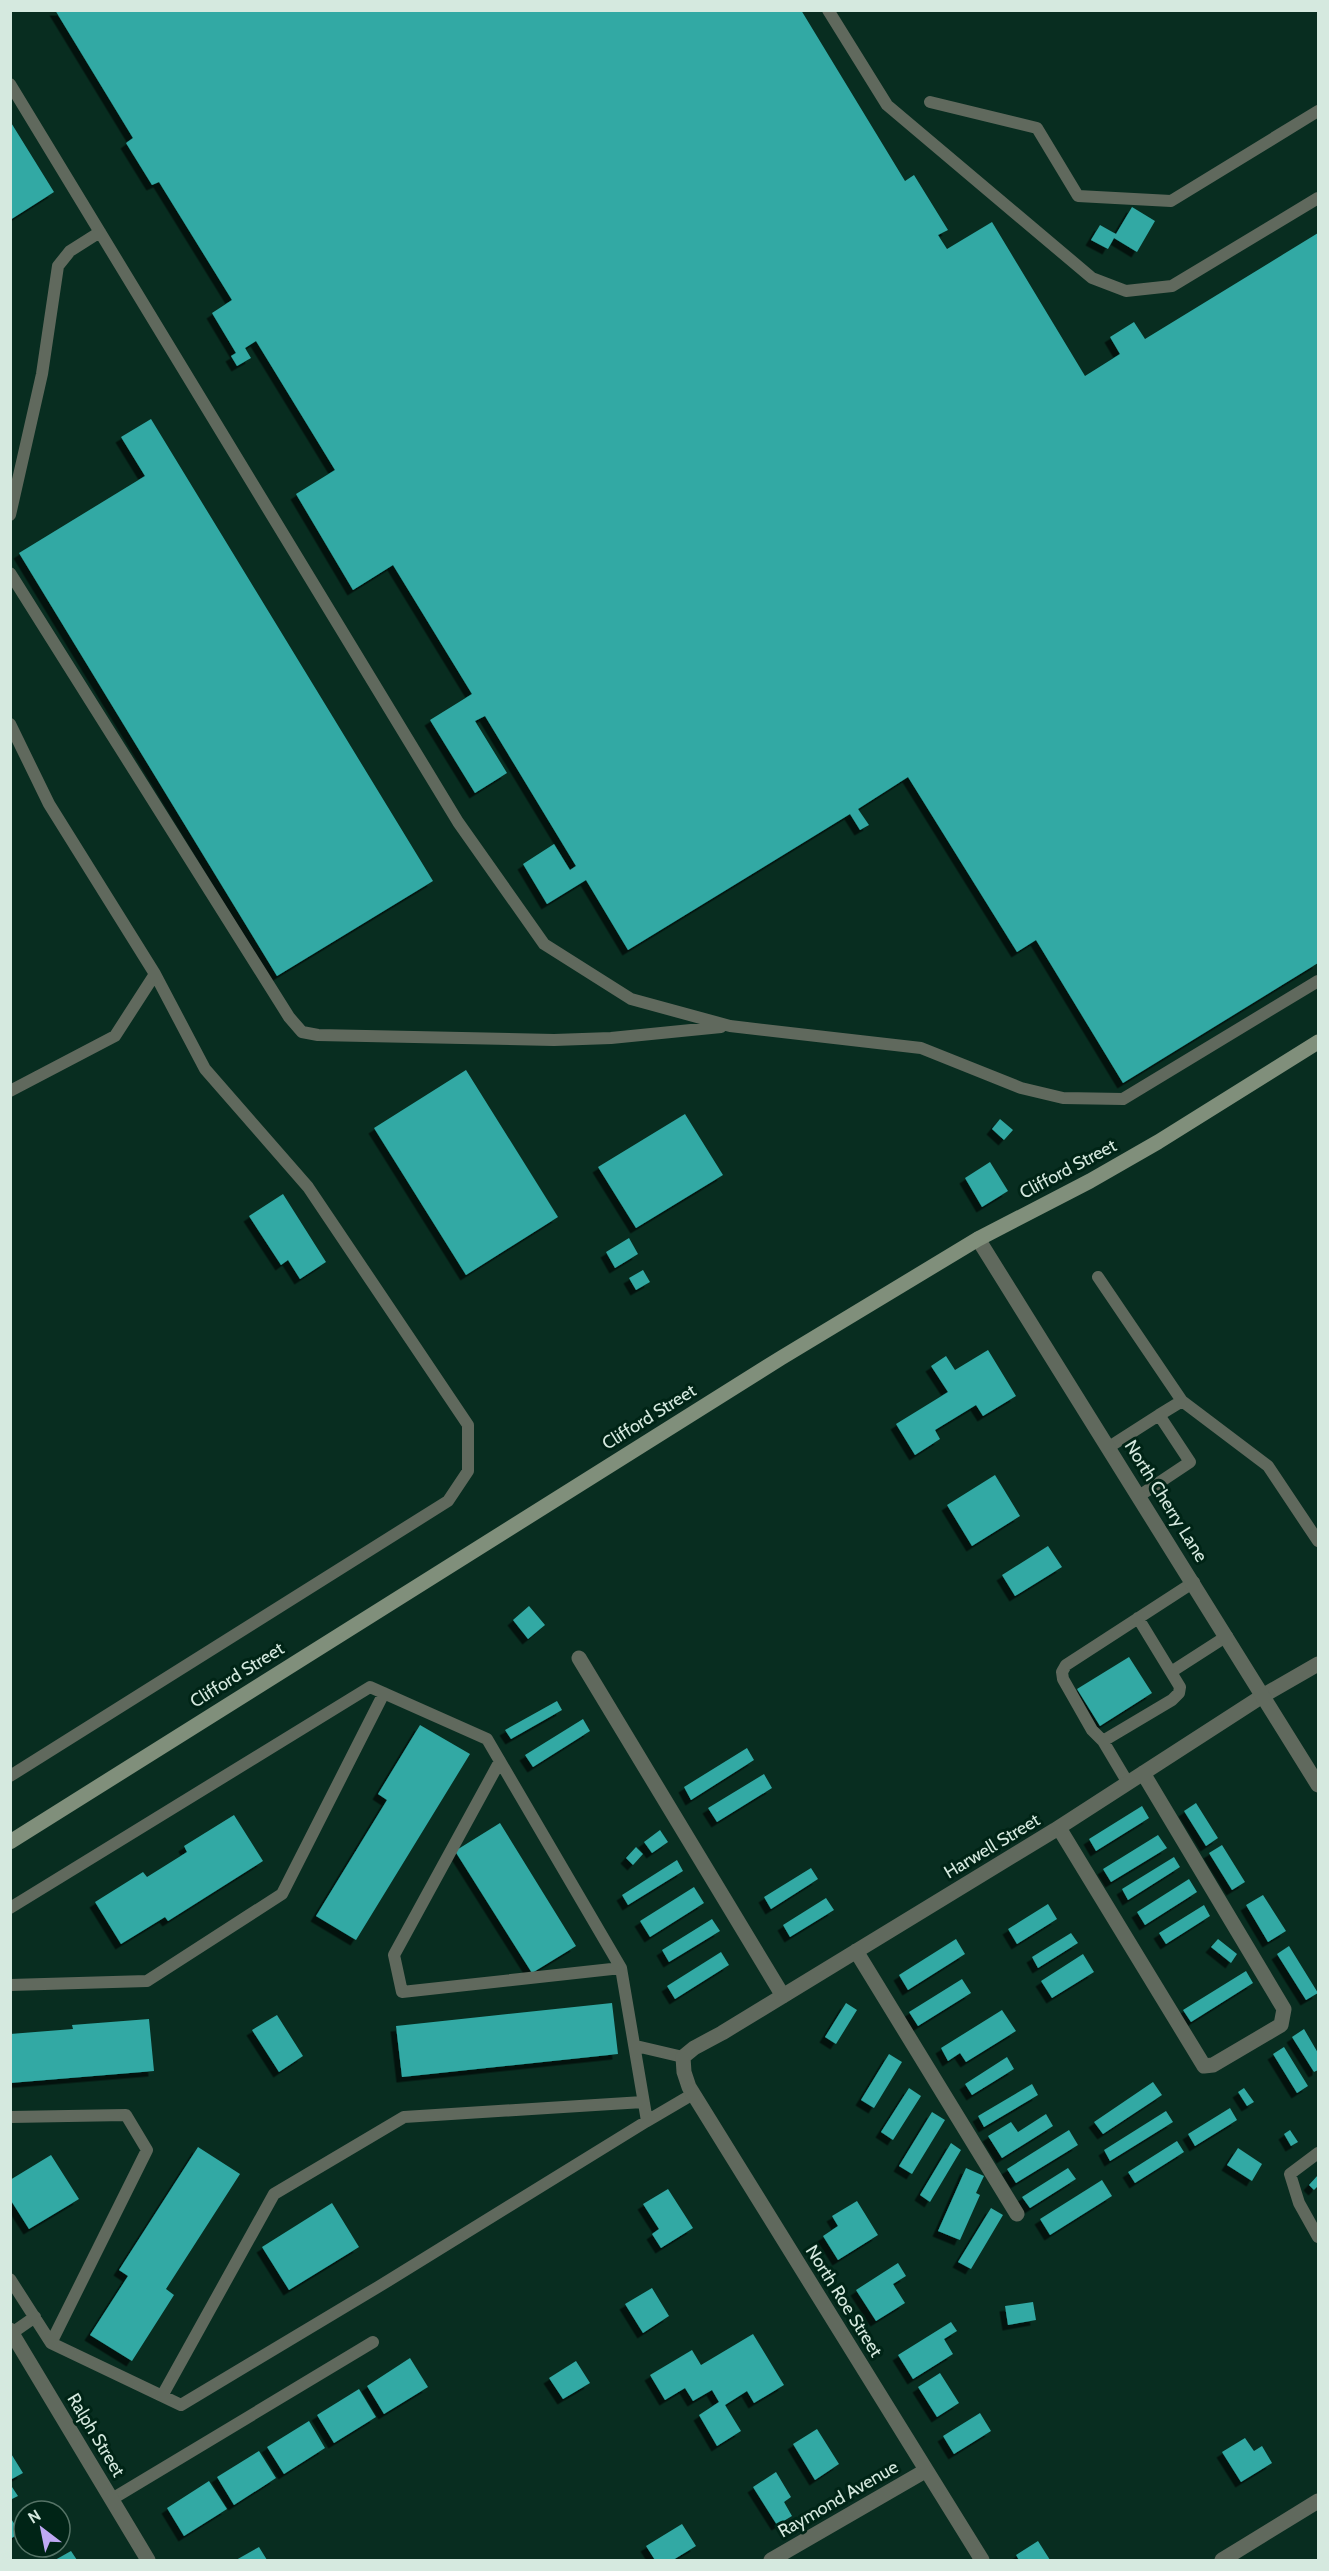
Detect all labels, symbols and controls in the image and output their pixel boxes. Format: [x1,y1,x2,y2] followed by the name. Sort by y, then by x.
[1016,1134,1120,1204] street label: Clifford Street
[598,1379,700,1455] street label: Clifford Street
[1120,1436,1212,1566] street label: North Cherry Lane
[186,1637,288,1713] street label: Clifford Street
[940,1809,1044,1883] street label: Harwell Street
[801,2241,887,2361] street label: North Roe Street
[62,2389,130,2481] street label: Ralph Street
[774,2456,902,2542] street label: Raymond Avenue
[12,2499,72,2559] north arrow
[24,2506,44,2528] text: N

